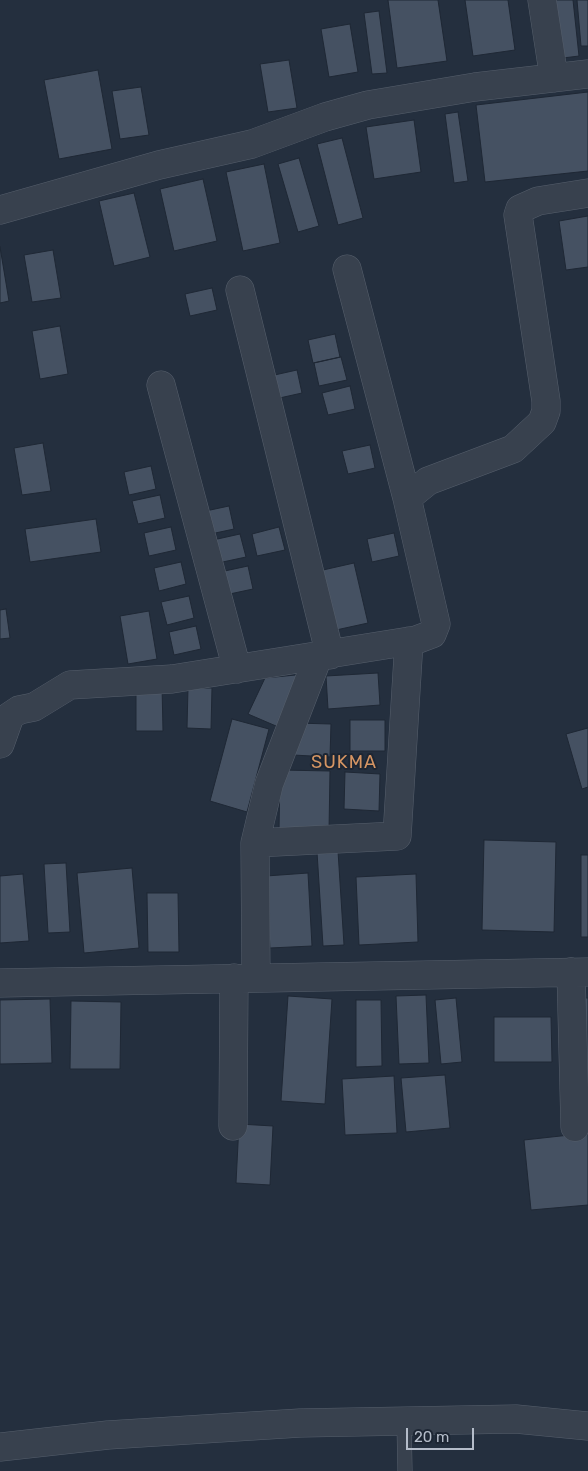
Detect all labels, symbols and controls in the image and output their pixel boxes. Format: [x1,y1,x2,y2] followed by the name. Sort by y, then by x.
[310,752,378,774] district label: SUKMA
[408,1418,476,1450] scale bar
[414,1428,449,1446] text: 20 m

